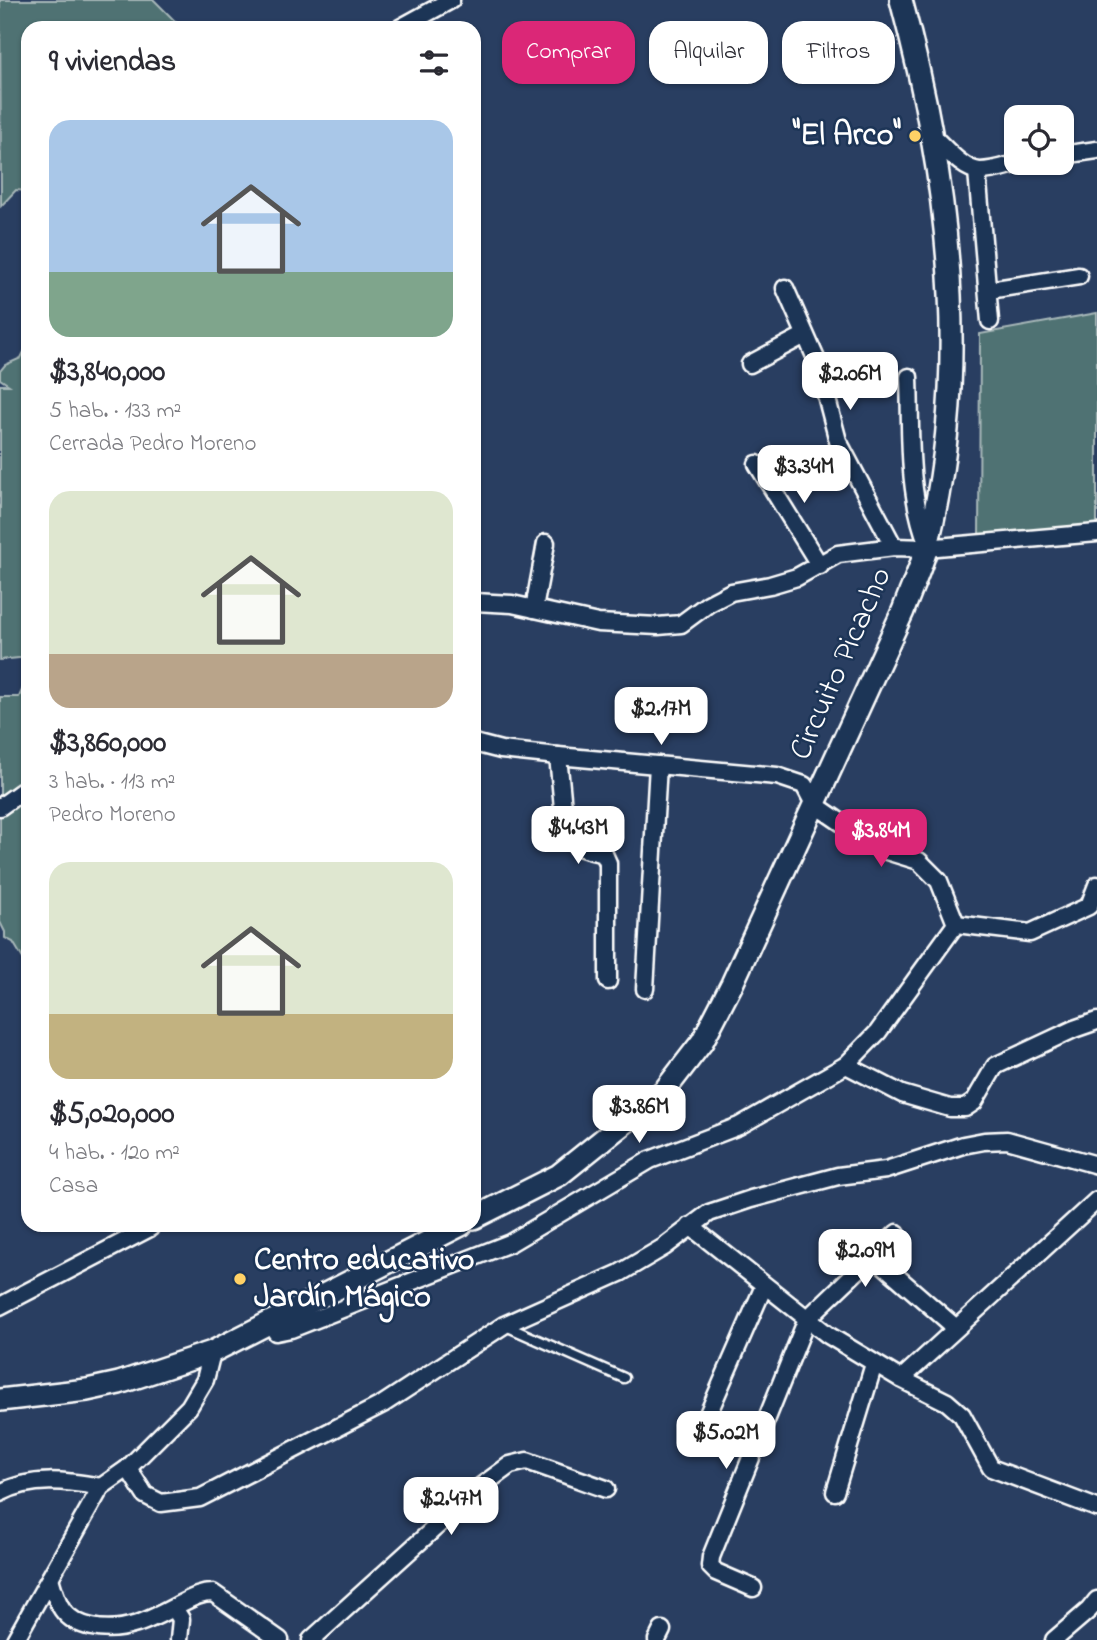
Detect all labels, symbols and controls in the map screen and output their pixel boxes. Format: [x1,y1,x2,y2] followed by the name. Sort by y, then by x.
[502,21,635,84] chip: Comprar
[649,21,768,84] chip: Alquilar
[782,21,895,84] chip: Filtros
[49,41,176,85] text: 9 viviendas
[415,44,453,82] icon: filters
[1004,105,1074,175] map controls
[1004,105,1074,175] button: locate
[792,113,901,160] place label: "El Arco"
[907,128,923,144] marker: "El Arco"
[188,166,314,292] icon: home
[49,351,165,395] text: $3,840,000
[793,352,907,412] pin: $2.06M
[818,358,882,391] text: $2.06M
[49,395,181,428] text: 5 hab. · 133 m²
[49,428,256,461] text: Cerrada Pedro Moreno
[747,446,861,505] pin: $3.34M
[773,451,835,484] text: $3.34M
[188,537,314,663] icon: home
[778,560,906,768] street label: Circuito Picacho
[604,688,718,747] pin: $2.17M
[631,693,691,726] text: $2.17M
[49,722,166,766] text: $3,860,000
[49,766,175,799] text: 3 hab. · 113 m²
[49,799,176,832] text: Pedro Moreno
[521,806,635,866] pin: $4.43M
[824,810,938,869] pin: $3.84M
[547,812,609,845] text: $4.43M
[851,815,911,848] text: $3.84M
[188,908,314,1034] icon: home
[582,1086,696,1145] pin: $3.86M
[609,1091,669,1124] text: $3.86M
[49,1093,174,1137] text: $5,020,000
[49,1137,180,1170] text: 4 hab. · 120 m²
[49,1170,98,1203] text: Casa
[808,1230,922,1289] pin: $2.09M
[835,1235,895,1268] text: $2.09M
[254,1238,475,1323] place label: Centro educativo Jardín Mágico
[232,1271,248,1287] marker: Centro educativo Jardín Mágico
[669,1412,783,1471] pin: $5.02M
[692,1417,760,1450] text: $5.02M
[394,1478,508,1537] pin: $2.47M
[420,1483,482,1516] text: $2.47M

